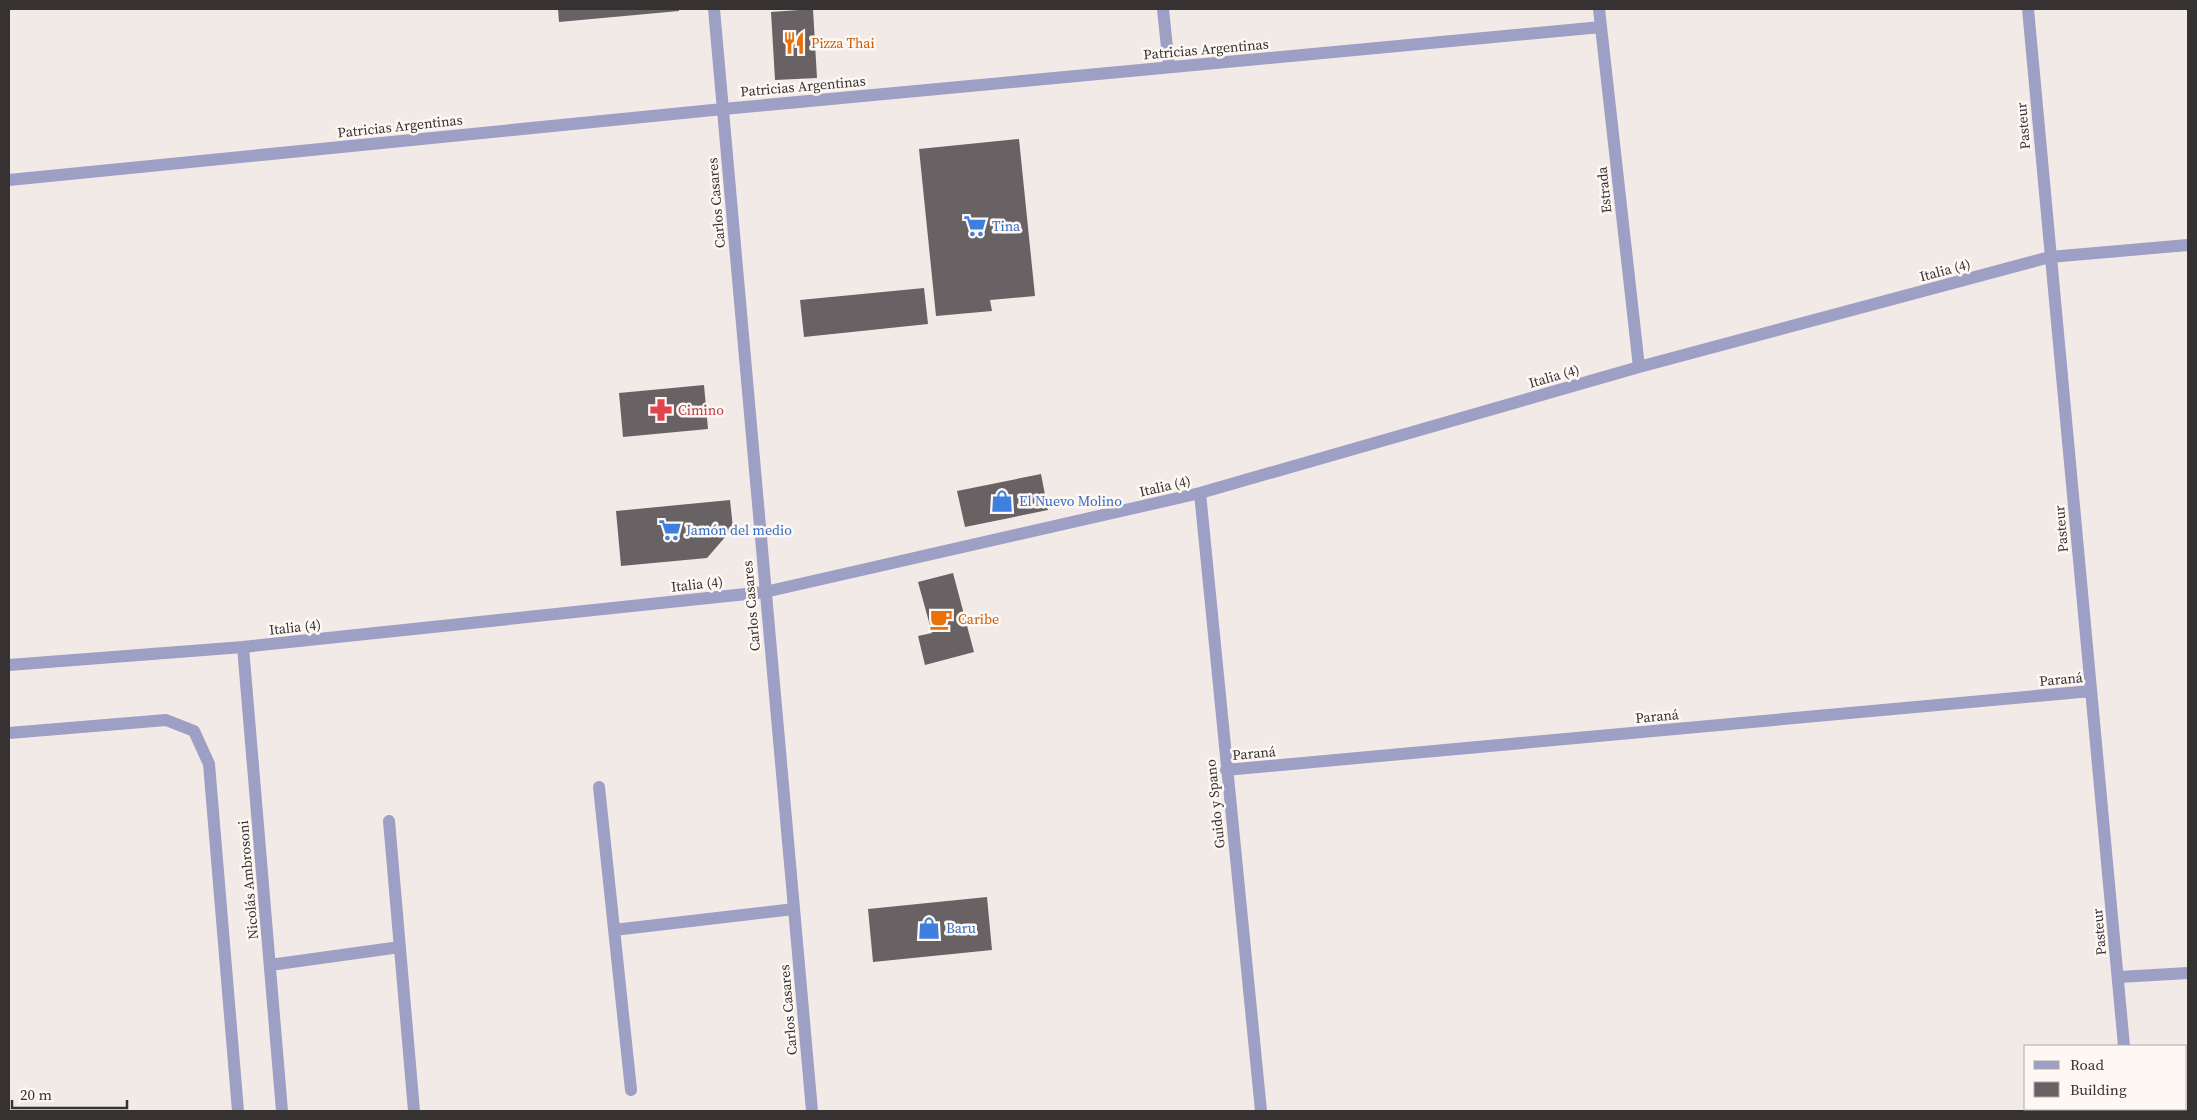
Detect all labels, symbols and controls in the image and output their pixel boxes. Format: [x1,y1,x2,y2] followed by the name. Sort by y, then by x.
[781,30,807,56] restaurant icon: Pizza Thai
[811,33,875,53] place label: Pizza Thai
[1143,34,1269,64] street label: Patricias Argentinas
[740,71,866,101] street label: Patricias Argentinas
[2011,102,2035,150] street label: Pasteur
[336,109,464,143] street label: Patricias Argentinas
[702,157,730,249] street label: Carlos Casares
[1592,165,1616,214] street label: Estrada
[962,213,988,239] supermarket icon: Tina
[992,216,1021,236] place label: Tina
[1917,254,1973,286] street label: Italia (4)
[1526,359,1582,393] street label: Italia (4)
[648,397,674,423] pharmacy icon: Cimino
[678,400,724,420] place label: Cimino
[1137,470,1193,502] street label: Italia (4)
[989,488,1015,514] shop icon: El Nuevo Molino
[1019,491,1122,511] place label: El Nuevo Molino
[2049,505,2073,553] street label: Pasteur
[657,517,683,543] supermarket icon: Jamón del medio
[685,520,792,540] place label: Jamón del medio
[737,560,765,652] street label: Carlos Casares
[670,571,724,597] street label: Italia (4)
[928,606,954,632] cafe icon: Caribe
[958,609,999,629] place label: Caribe
[268,614,322,640] street label: Italia (4)
[2038,667,2085,691] street label: Paraná
[1634,704,1681,728] street label: Paraná
[1231,741,1278,765] street label: Paraná
[1200,758,1230,850] street label: Guido y Spano
[233,820,263,940] street label: Nicolás Ambrosoni
[2087,908,2111,956] street label: Pasteur
[916,915,942,941] shop icon: Baru
[946,918,976,938] place label: Baru
[774,964,802,1056] street label: Carlos Casares
[2024,1045,2187,1110] legend
[2070,1054,2104,1075] text: Road
[12,1078,128,1110] scale bar
[2070,1079,2127,1100] text: Building
[20,1084,52,1105] text: 20 m

